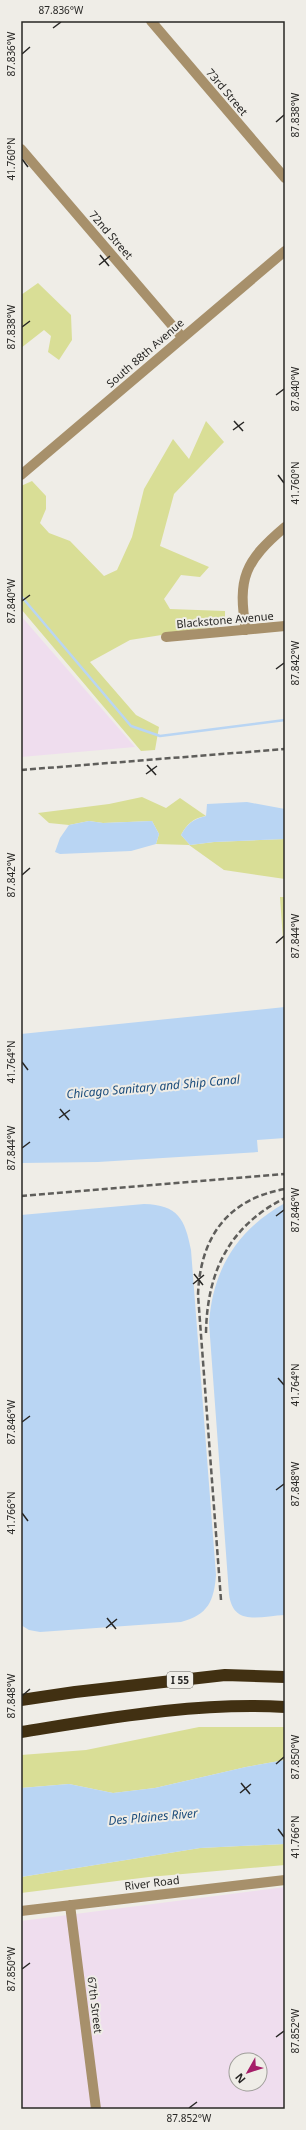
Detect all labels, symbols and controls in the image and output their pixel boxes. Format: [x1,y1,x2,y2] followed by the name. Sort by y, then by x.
[39,3,84,17] text: 87.836°W
[4,31,18,76] text: 87.836°W
[203,65,252,118] street label: 73rd Street
[288,92,302,137] text: 87.838°W
[4,137,18,181] text: 41.760°N
[86,207,137,262] street label: 72nd Street
[4,304,18,349] text: 87.838°W
[103,315,187,390] street label: South 88th Avenue
[288,366,302,411] text: 87.840°W
[288,461,302,505] text: 41.760°N
[4,578,18,623] text: 87.840°W
[176,608,274,631] street label: Blackstone Avenue
[288,640,302,685] text: 87.842°W
[4,852,18,897] text: 87.842°W
[288,913,302,958] text: 87.844°W
[4,1040,18,1084] text: 41.764°N
[65,1070,241,1103] water label: Chicago Sanitary and Ship Canal
[4,1125,18,1170] text: 87.844°W
[288,1187,302,1232] text: 87.846°W
[288,1363,302,1407] text: 41.764°N
[4,1399,18,1444] text: 87.846°W
[288,1461,302,1506] text: 87.848°W
[4,1491,18,1535] text: 41.766°N
[167,1672,193,1688] road number: I 55
[4,1673,18,1718] text: 87.848°W
[288,1734,302,1779] text: 87.850°W
[108,1804,200,1829] water label: Des Plaines River
[288,1815,302,1859] text: 41.766°N
[124,1872,180,1893] street label: River Road
[4,1946,18,1991] text: 87.850°W
[85,1976,106,2034] street label: 67th Street
[288,2008,302,2053] text: 87.852°W
[228,2052,268,2092] north arrow
[231,2070,248,2087] text: N
[167,2111,212,2125] text: 87.852°W

